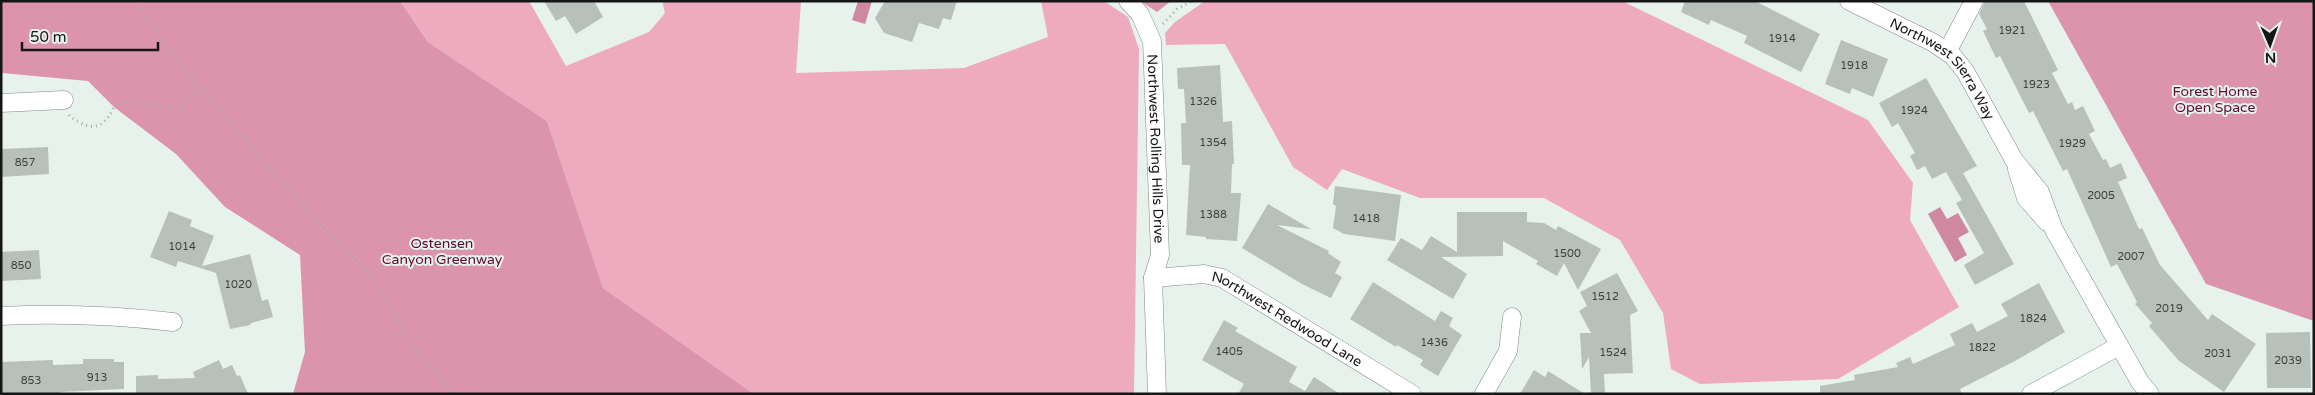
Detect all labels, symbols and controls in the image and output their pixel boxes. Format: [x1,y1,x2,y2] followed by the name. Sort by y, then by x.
[1887,14,1999,123] street label: Northwest Sierra Way
[22,20,159,52] scale bar
[2245,20,2295,70] north arrow
[1998,24,2026,37] house number: 1921
[30,28,67,46] text: 50 m
[1768,32,1796,45] house number: 1914
[2265,49,2276,66] text: N
[1144,54,1168,244] street label: Northwest Rolling Hills Drive
[1840,59,1868,72] house number: 1918
[2022,78,2050,91] house number: 1923
[2173,83,2258,116] park label: Forest Home Open Space
[1189,95,1217,108] house number: 1326
[1900,104,1928,117] house number: 1924
[1199,136,1227,149] house number: 1354
[2058,137,2086,150] house number: 1929
[15,156,35,169] house number: 857
[2087,189,2115,202] house number: 2005
[1199,208,1227,221] house number: 1388
[1352,212,1380,225] house number: 1418
[382,235,503,268] park label: Ostensen Canyon Greenway
[168,240,196,253] house number: 1014
[1553,247,1581,260] house number: 1500
[2117,250,2145,263] house number: 2007
[11,259,31,272] house number: 850
[1210,268,1366,370] street label: Northwest Redwood Lane
[224,278,252,291] house number: 1020
[1591,290,1619,303] house number: 1512
[2155,302,2183,315] house number: 2019
[2019,312,2047,325] house number: 1824
[1420,336,1448,349] house number: 1436
[1968,341,1996,354] house number: 1822
[1215,345,1243,358] house number: 1405
[1599,346,1627,359] house number: 1524
[2204,347,2232,360] house number: 2031
[2274,354,2302,367] house number: 2039
[87,371,107,384] house number: 913
[21,374,41,387] house number: 853

